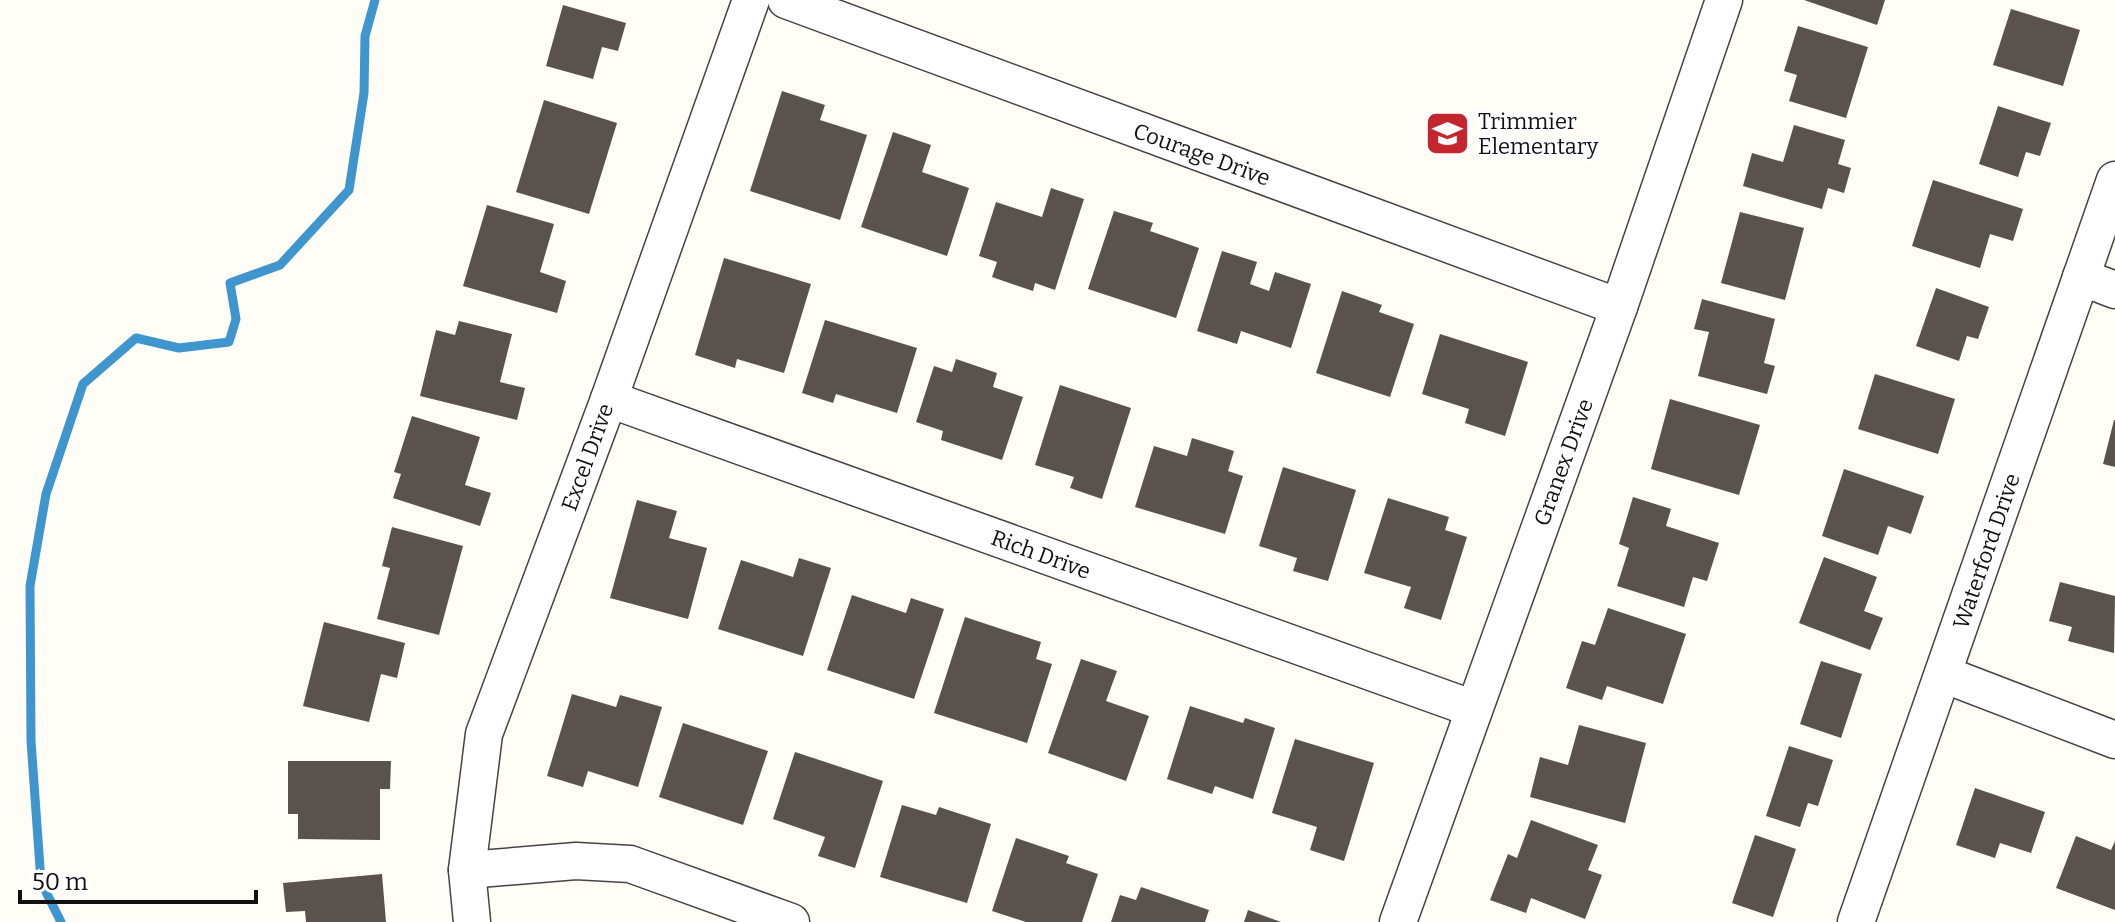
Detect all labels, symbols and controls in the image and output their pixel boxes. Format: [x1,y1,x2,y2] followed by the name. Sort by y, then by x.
[1478,108,1599,160] place label: Trimmier Elementary
[1423,110,1471,158] school or university icon: Trimmier Elementary
[1130,117,1274,192] street label: Courage Drive
[1528,395,1599,529] street label: Granex Drive
[556,400,619,515] street label: Excel Drive
[1947,470,2026,633] street label: Waterford Drive
[987,524,1094,585] street label: Rich Drive
[20,854,256,904] scale bar
[32,868,88,896] text: 50 m

